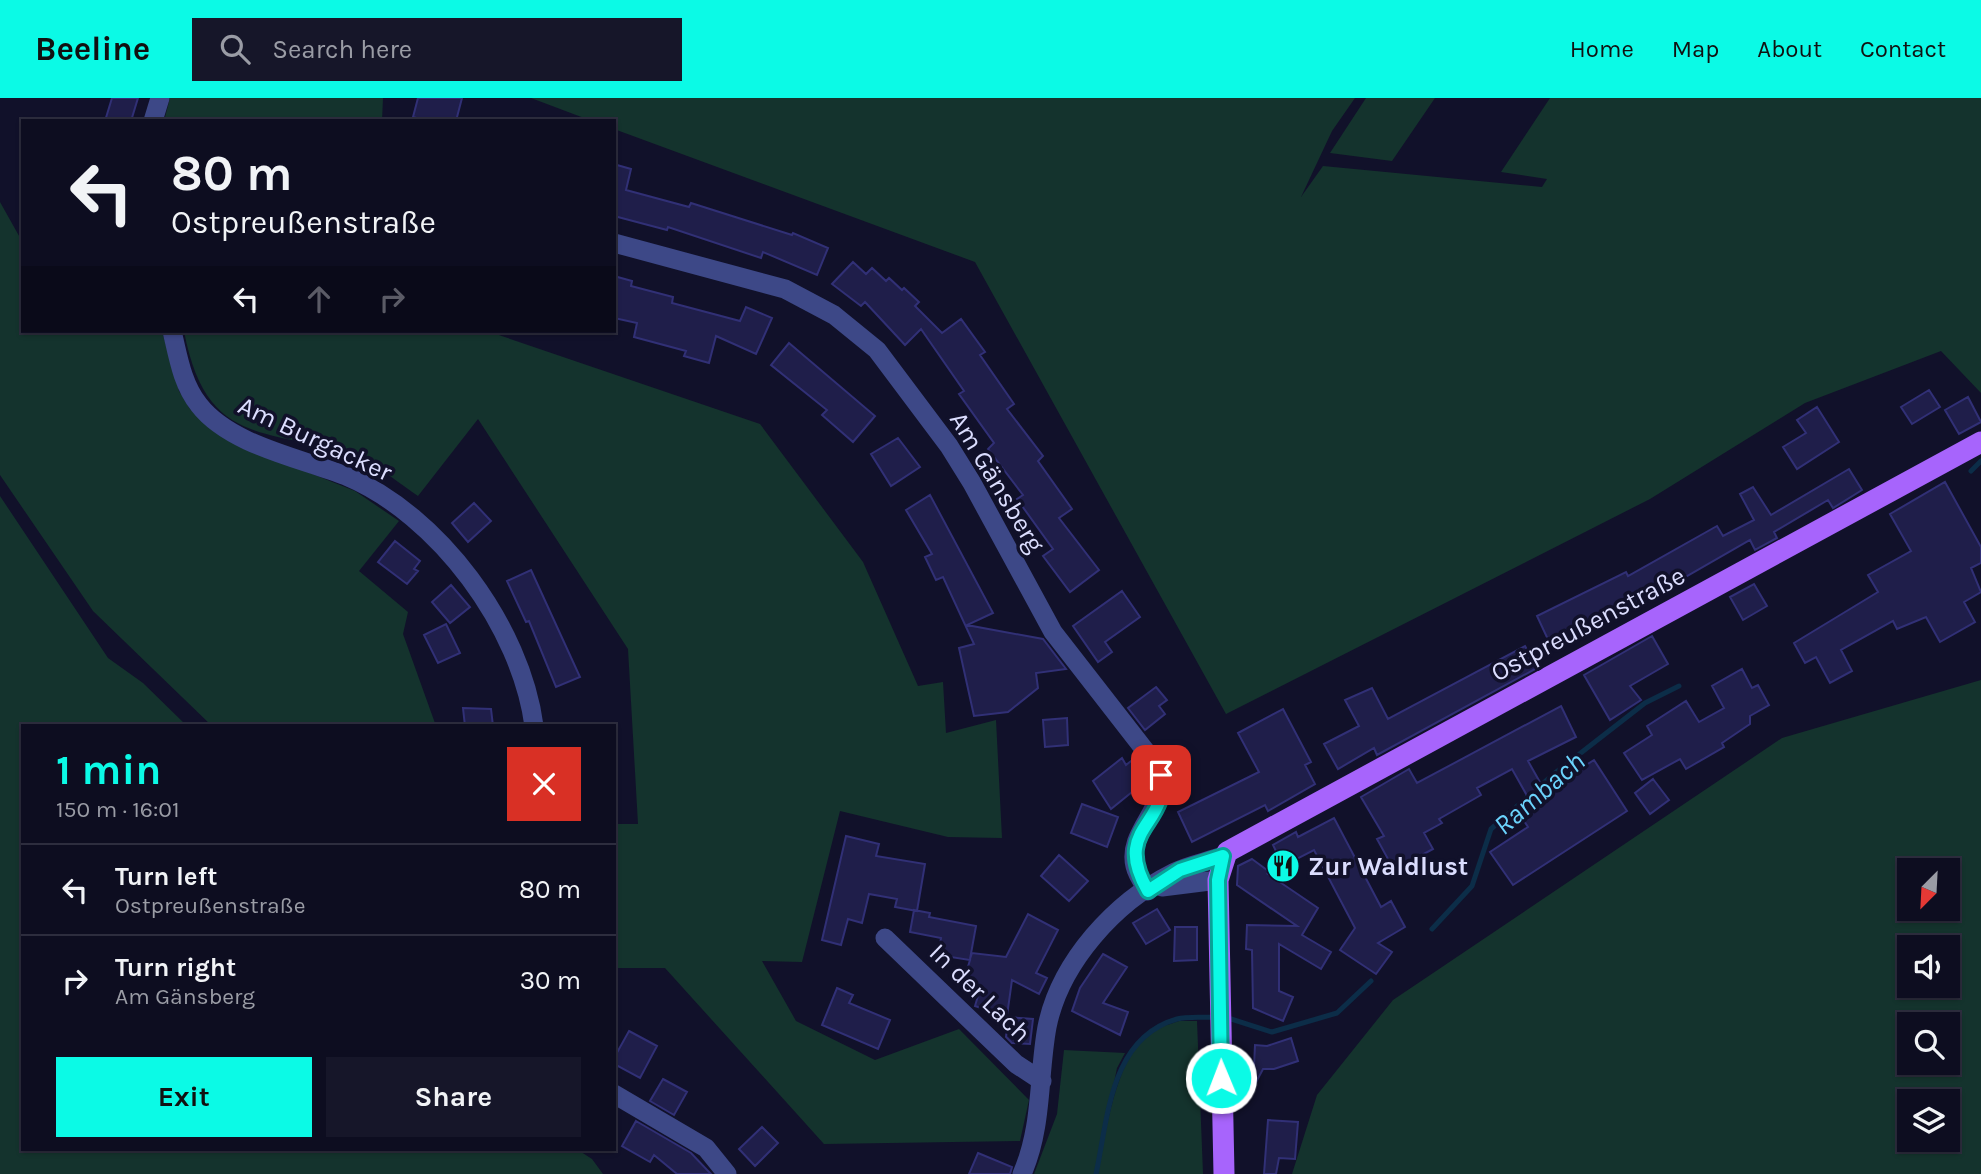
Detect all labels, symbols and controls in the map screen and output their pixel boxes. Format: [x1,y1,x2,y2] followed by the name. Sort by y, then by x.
[192,18,682,81] search box
[35,30,150,68] text: Beeline
[216,30,254,68] icon: search
[272,34,412,65] text: Search here
[1570,35,1634,63] text: Home
[1672,35,1719,63] text: Map
[1757,35,1822,63] text: About
[1860,35,1946,63] text: Contact
[171,145,293,202] text: 80 m
[56,147,147,238] icon: left
[171,204,436,241] text: Ostpreußenstraße
[227,280,265,318] icon: left
[300,280,338,318] icon: ahead
[373,280,411,318] icon: right
[233,390,397,488] street label: Am Burgacker
[943,406,1051,558] street label: Am Gänsberg
[1486,560,1690,688] street label: Ostpreußenstraße
[1487,744,1591,842] water label: Rambach
[56,745,161,795] text: 1 min
[1131,745,1191,805] pin
[507,747,581,821] button: close
[1142,756,1180,794] icon: arrive
[56,796,180,823] text: 150 m · 16:01
[1264,847,1302,885] restaurant icon: Zur Waldlust
[1308,851,1468,882] place label: Zur Waldlust
[1897,858,1960,920] north arrow
[1897,858,1960,1152] map controls
[115,861,217,892] text: Turn left
[56,871,94,909] icon: left
[519,874,581,905] text: 80 m
[115,892,306,919] text: Ostpreußenstraße
[1897,935,1960,998] button: sound
[923,937,1037,1049] street label: In der Lach
[115,952,236,983] text: Turn right
[56,962,94,1000] icon: right
[520,965,581,996] text: 30 m
[115,983,255,1010] text: Am Gänsberg
[1897,1012,1960,1075] button: search
[1184,1041,1258,1115] position arrow
[56,1057,312,1137] button: Exit
[326,1057,581,1137] button: Share
[1897,1089,1960,1152] button: layers

